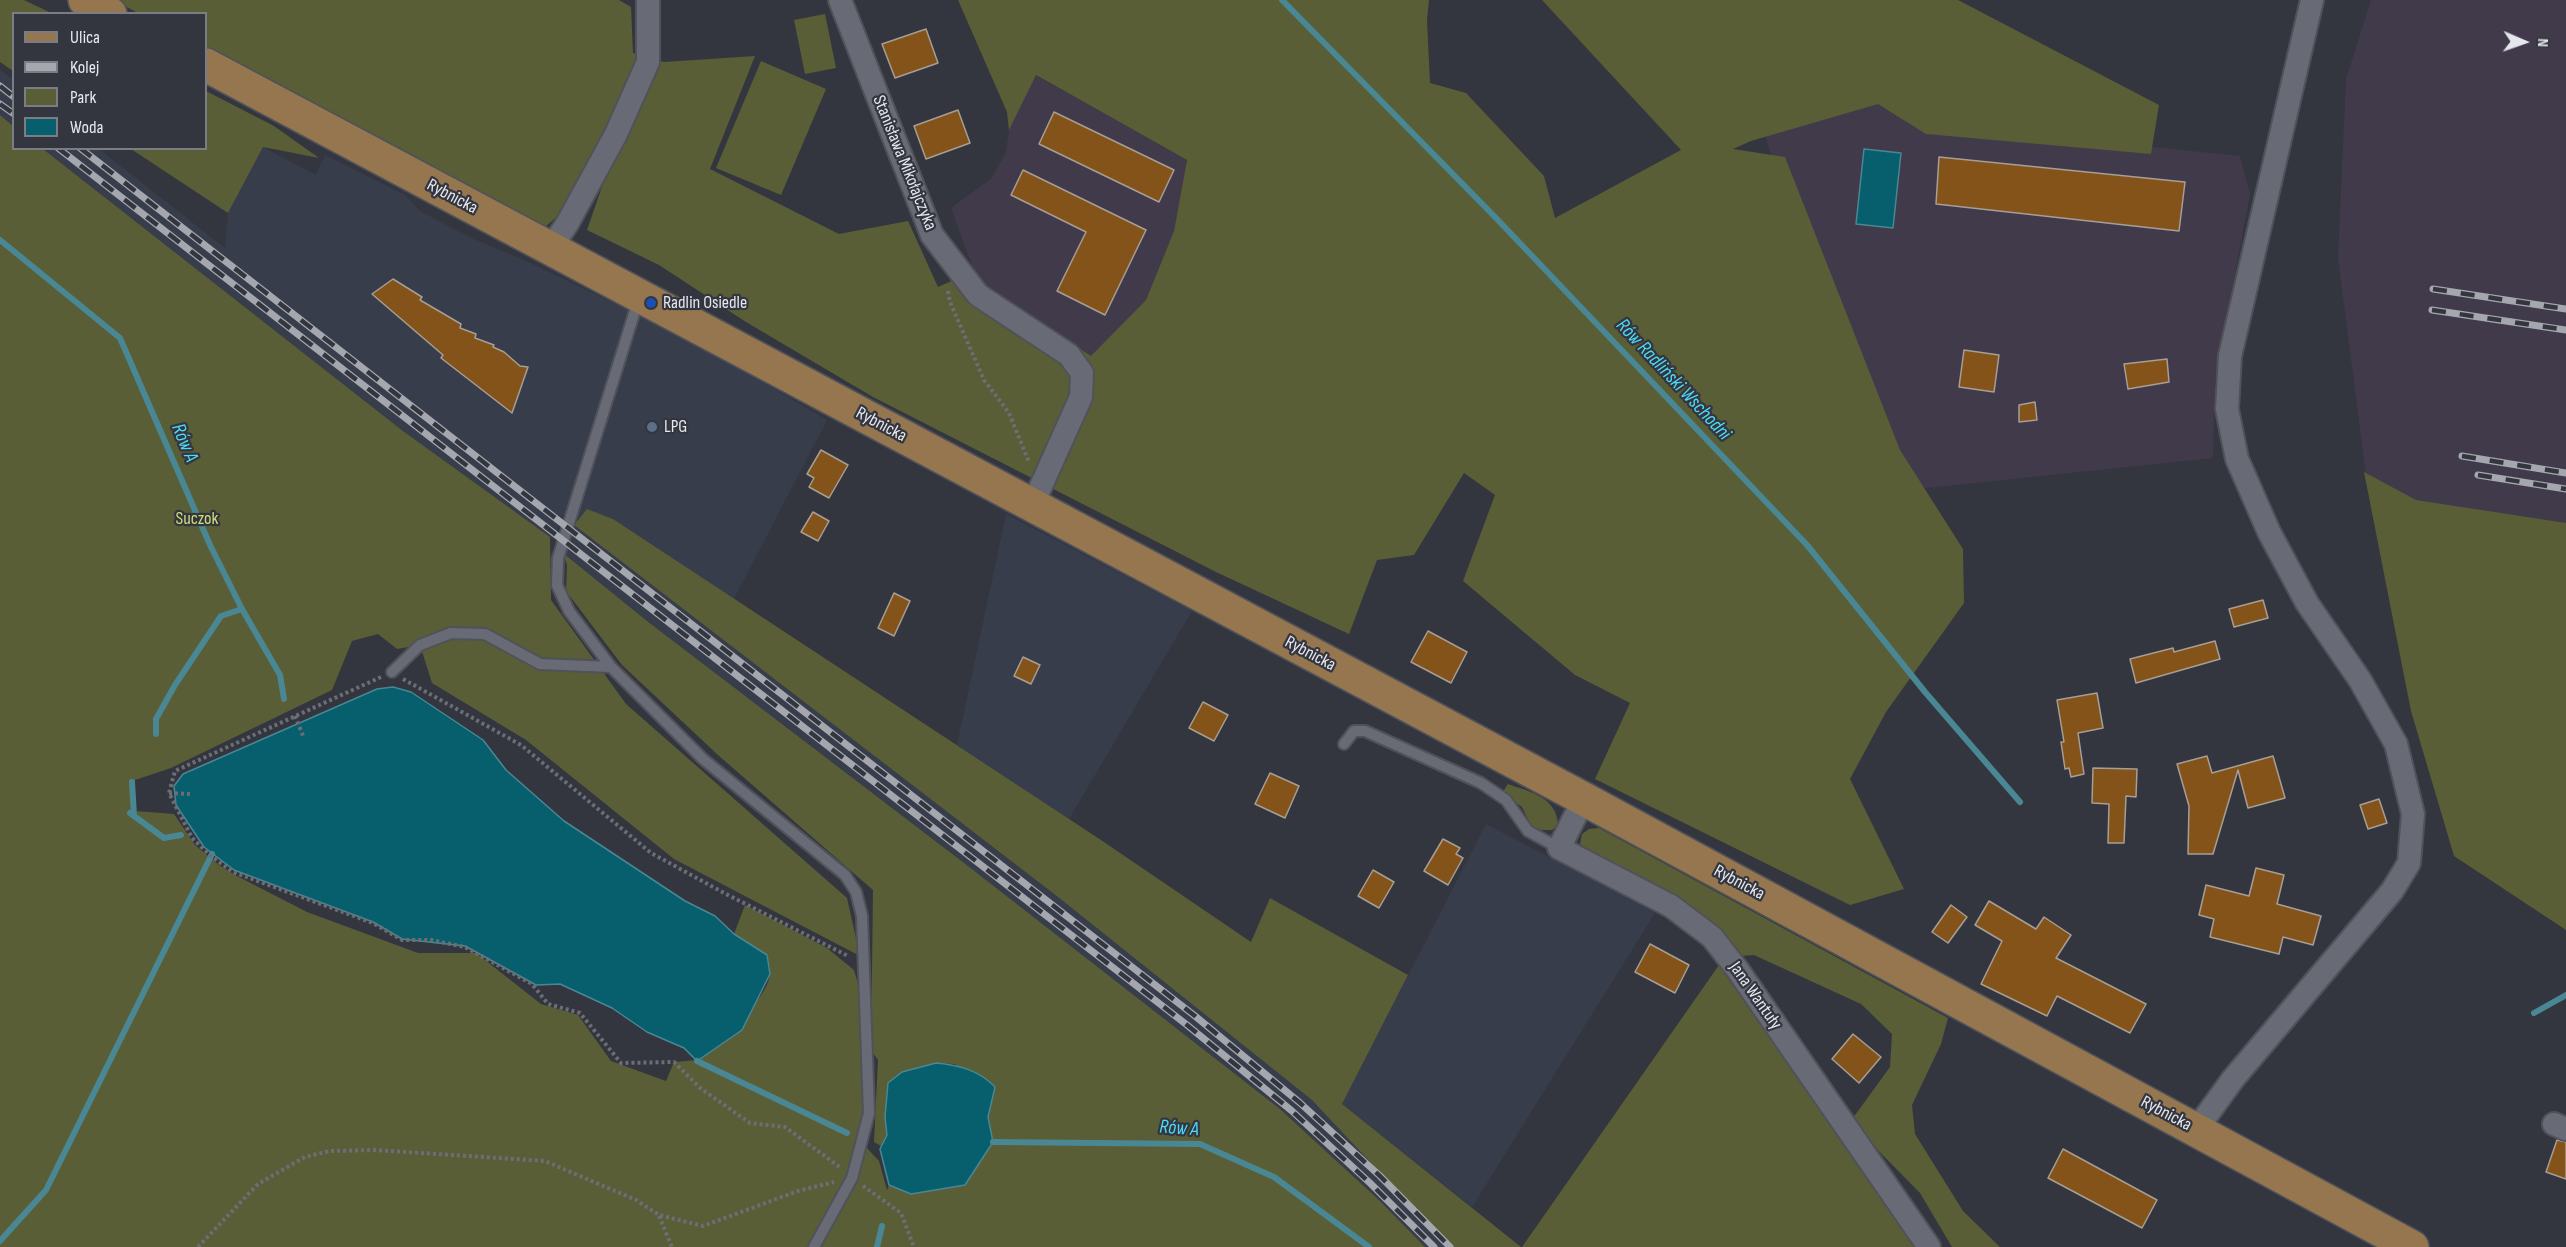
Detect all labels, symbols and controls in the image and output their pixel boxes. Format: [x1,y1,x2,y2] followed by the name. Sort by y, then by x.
[12,12,207,150] legend
[2494,12,2554,72] north arrow
[70,27,100,48] text: Ulica
[2533,38,2552,47] text: N
[70,57,99,78] text: Kolej
[70,87,96,108] text: Park
[867,92,941,234] street label: Stanisława Mikołajczyka
[70,117,103,138] text: Woda
[423,175,481,219] street label: Rybnicka
[663,292,747,314] place label: Radlin Osiedle
[644,296,658,310] marker: Radlin Osiedle
[1610,314,1736,446] water label: Rów Radliński Wschodni
[852,403,910,447] street label: Rybnicka
[664,416,687,438] place label: LPG
[165,420,203,466] water label: Rów A
[645,420,659,434] marker: LPG
[176,508,218,530] park label: Suczok
[1281,632,1339,676] street label: Rybnicka
[1710,861,1768,905] street label: Rybnicka
[1724,958,1786,1034] street label: Jana Wantuły
[2137,1092,2195,1136] street label: Rybnicka
[1158,1116,1200,1142] water label: Rów A

